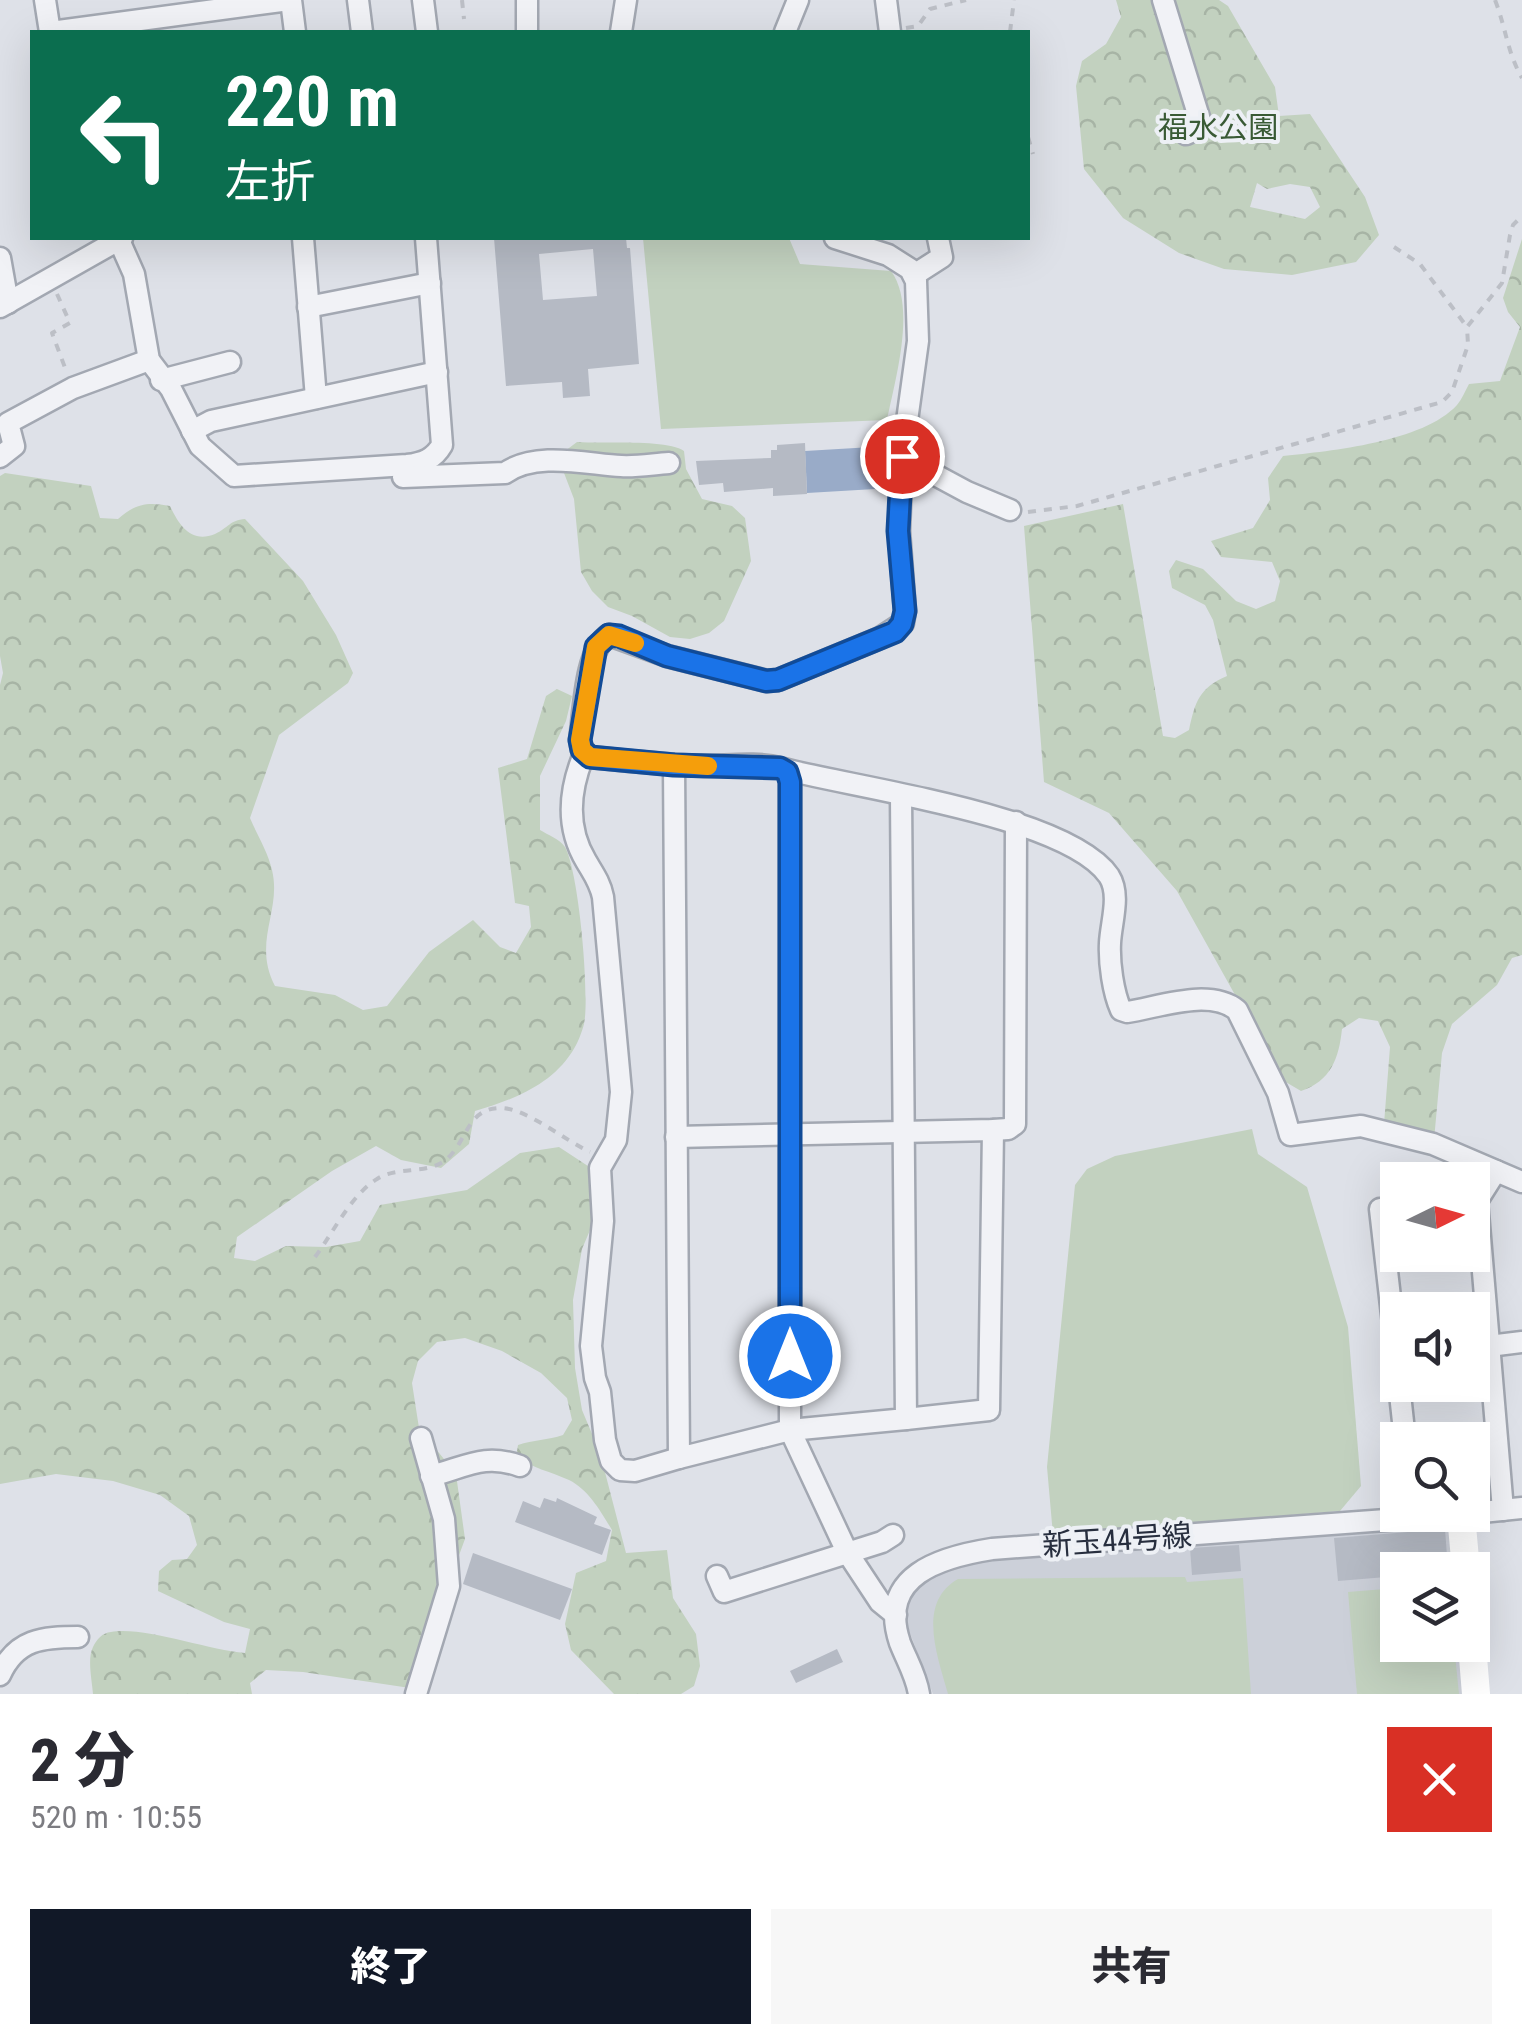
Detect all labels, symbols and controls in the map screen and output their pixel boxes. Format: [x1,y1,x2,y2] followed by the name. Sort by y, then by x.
[225,61,399,143] text: 220 m
[60,70,190,200] icon: left
[1158,110,1278,145] park label: 福水公園
[225,155,315,208] text: 左折
[860,414,945,499] pin
[875,429,930,484] icon: arrive
[1380,1162,1490,1272] north arrow
[1380,1162,1490,1662] map controls
[1380,1292,1490,1402] button: sound
[738,1304,842,1408] position arrow
[1380,1422,1490,1532] button: search
[1041,1517,1193,1563] street label: 新玉44号線
[1380,1552,1490,1662] button: layers
[30,1725,134,1796] text: 2 分
[1387,1727,1492,1832] button: close
[30,1798,202,1836] text: 520 m · 10:55
[30,1909,751,2024] button: 終了
[771,1909,1492,2024] button: 共有

